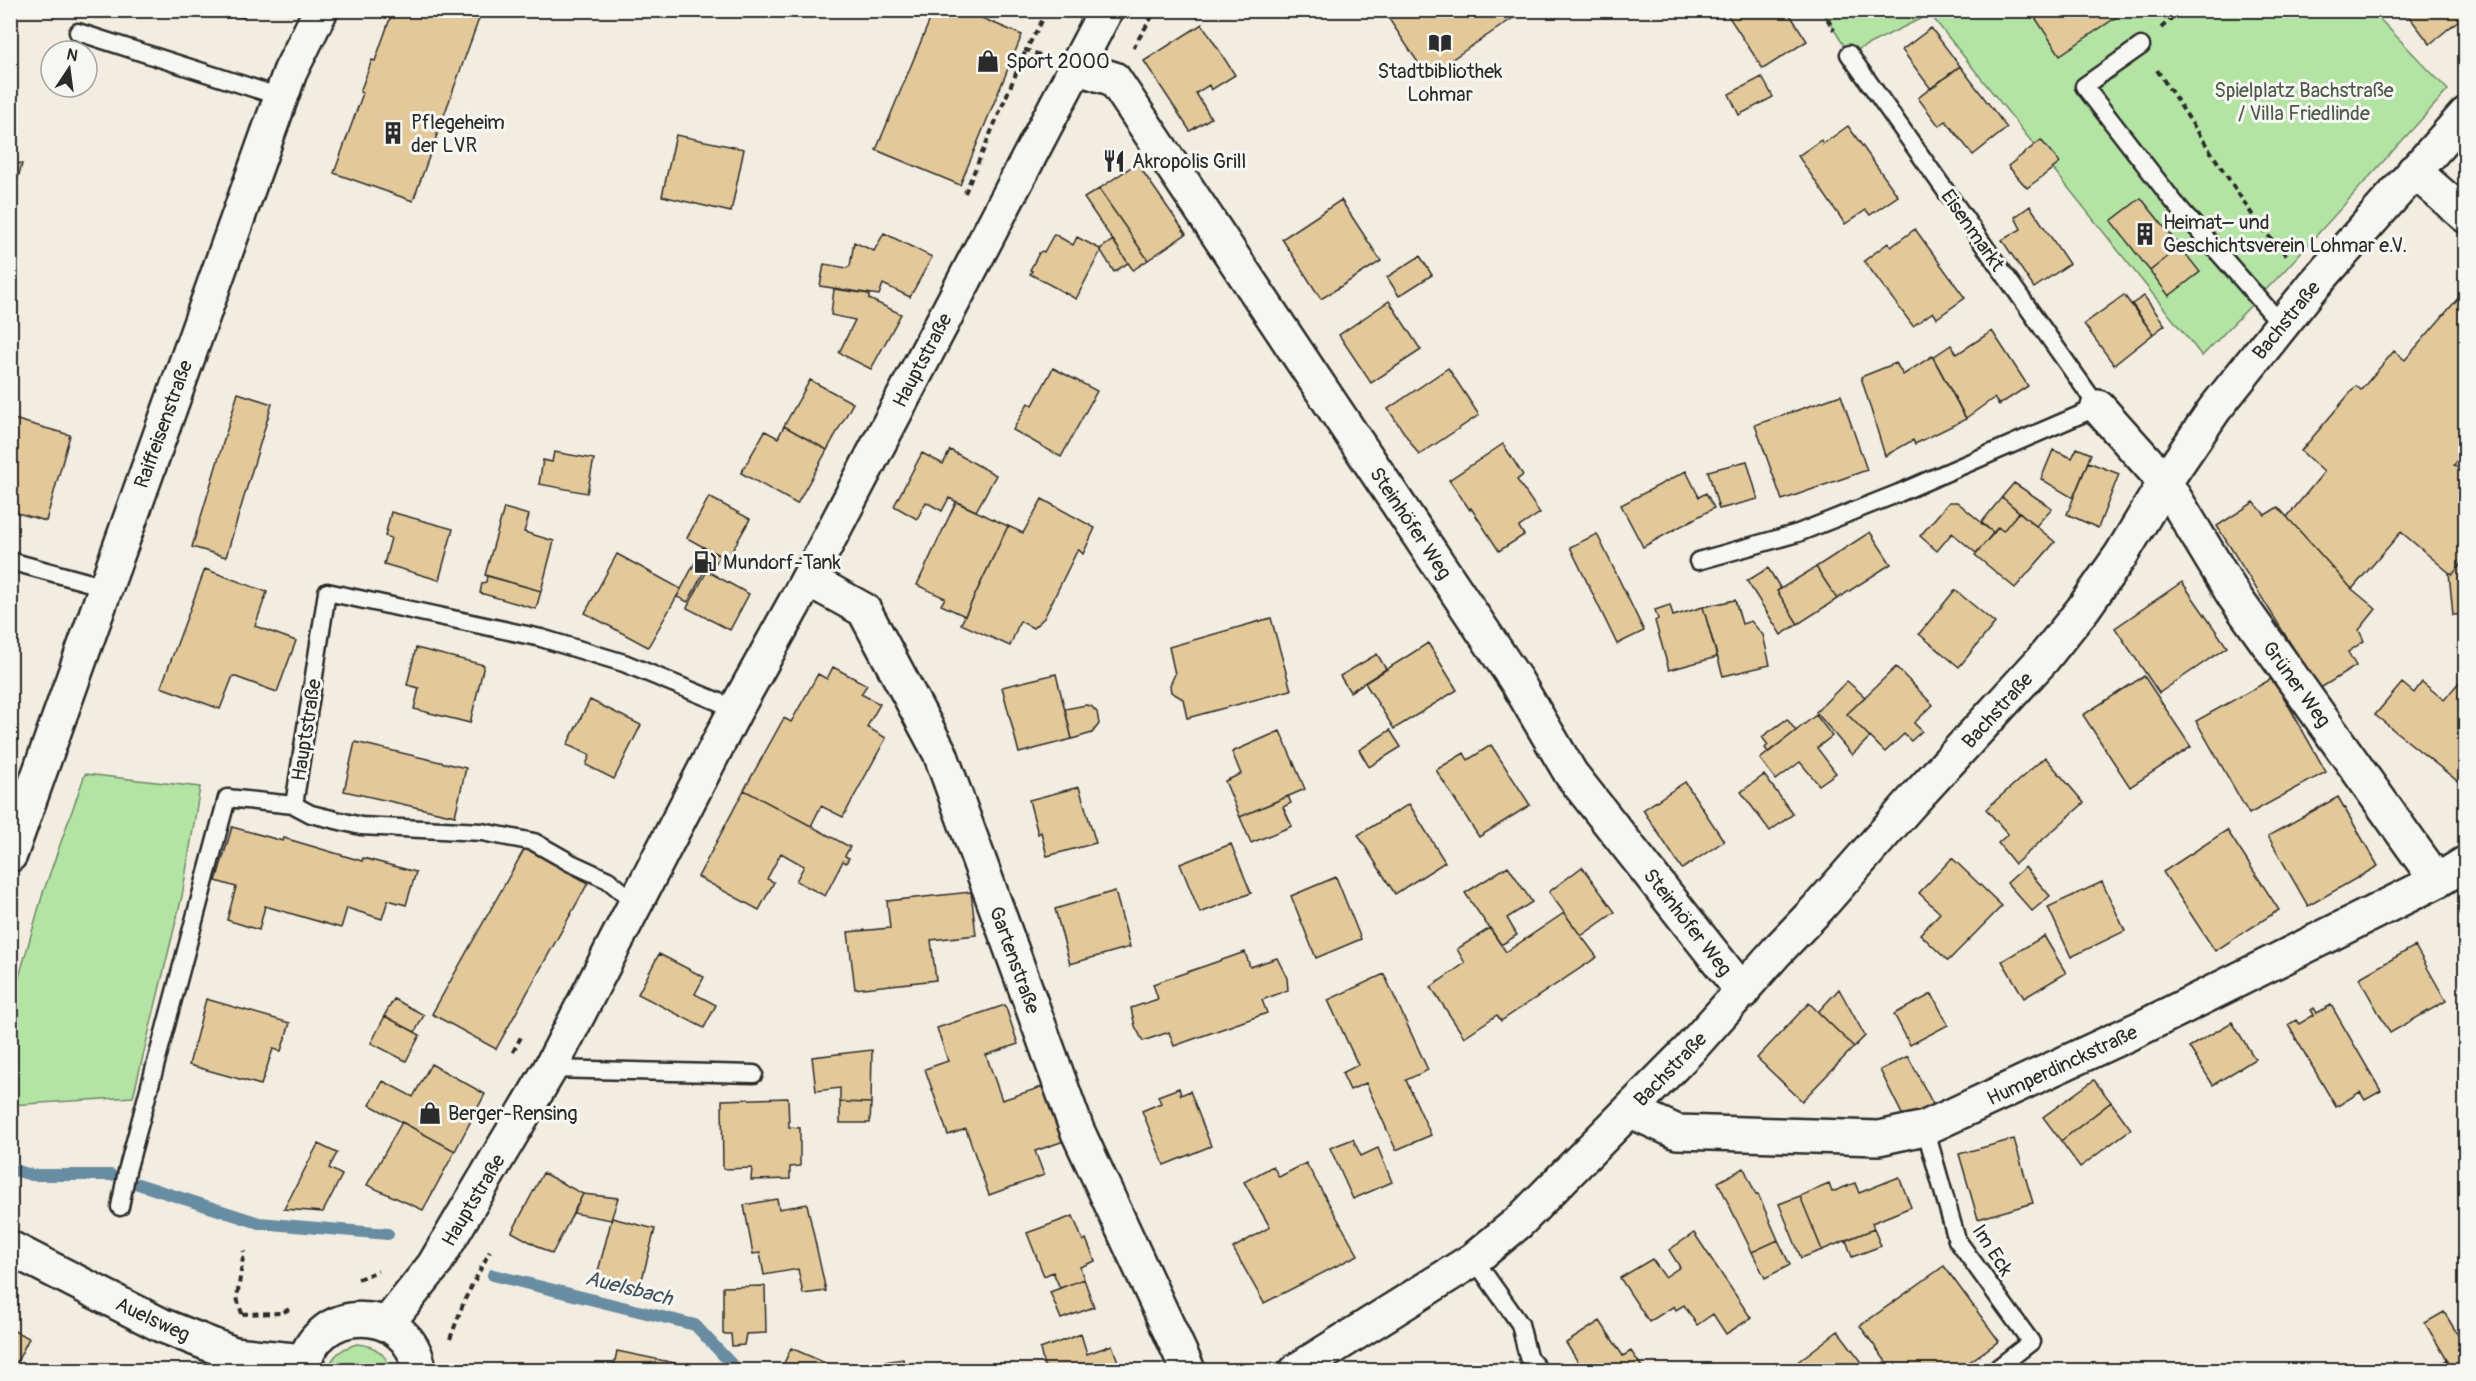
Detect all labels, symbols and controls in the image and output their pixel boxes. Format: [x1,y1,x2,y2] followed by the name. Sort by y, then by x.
[1427,30,1453,56] library icon: Stadtbibliothek Lohmar
[39,39,99,99] north arrow
[65,44,80,66] text: N
[975,48,1001,74] shop icon: Sport 2000
[1006,49,1110,74] place label: Sport 2000
[1378,59,1503,107] place label: Stadtbibliothek Lohmar
[2214,78,2394,126] park label: Spielplatz Bachstraße / Villa Friedlinde
[411,110,505,158] place label: Pflegeheim der LVR
[380,120,406,146] building icon: Pflegeheim der LVR
[1101,148,1127,174] restaurant icon: Akropolis Grill
[1132,149,1246,174] place label: Akropolis Grill
[1935,185,2010,277] street label: Eisenmarkt
[2163,210,2407,258] place label: Heimat– und Geschichtsverein Lohmar e.V.
[2132,221,2158,247] building icon: Heimat– und Geschichtsverein Lohmar e.V.
[2247,276,2326,365] street label: Bachstraße
[887,309,958,412] street label: Hauptstraße
[129,357,198,492] street label: Raiffeisenstraße
[1364,462,1457,584] street label: Steinhöfer Weg
[692,549,718,575] fuel station icon: Mundorf-Tank
[723,550,842,575] place label: Mundorf-Tank
[2257,636,2336,732] street label: Grüner Weg
[1957,667,2038,754] street label: Bachstraße
[286,677,327,783] street label: Hauptstraße
[1638,863,1737,981] street label: Steinhöfer Weg
[984,903,1046,1017] street label: Gartenstraße
[1983,1020,2142,1111] street label: Humperdinckstraße
[1629,1027,1712,1112] street label: Bachstraße
[417,1100,443,1126] shop icon: Berger-Rensing
[448,1101,578,1126] place label: Berger-Rensing
[436,1149,511,1251] street label: Hauptstraße
[1967,1220,2019,1281] street label: Im Eck
[583,1265,676,1313] water label: Auelsbach
[112,1291,194,1348] street label: Auelsweg

